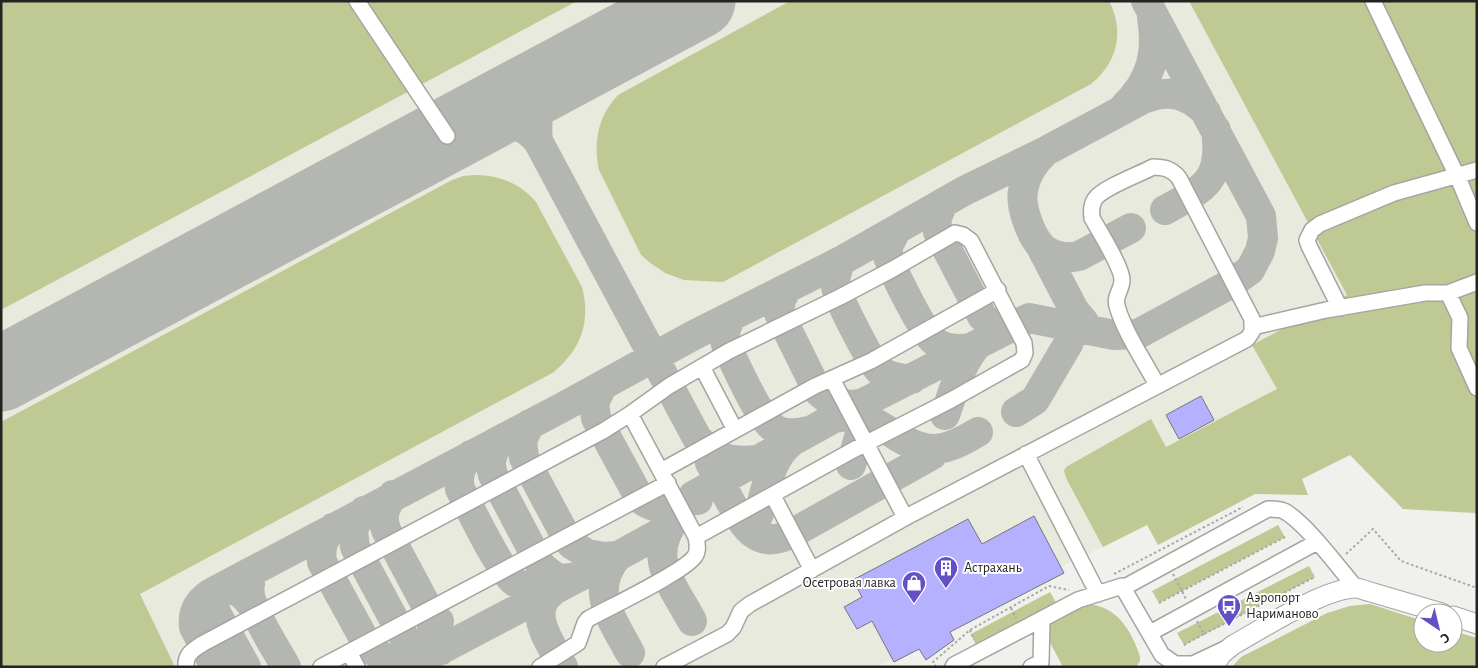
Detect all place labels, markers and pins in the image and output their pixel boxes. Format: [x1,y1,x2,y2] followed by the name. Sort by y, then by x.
[933,555,959,589] building icon: Астрахань
[964,561,1022,575] place label: Астрахань
[901,570,927,604] shop icon: Осетровая лавка
[802,576,897,590] place label: Осетровая лавка
[1246,591,1319,621] place label: Аэропорт Нариманово
[1216,593,1242,627] bus stop icon: Аэропорт Нариманово

